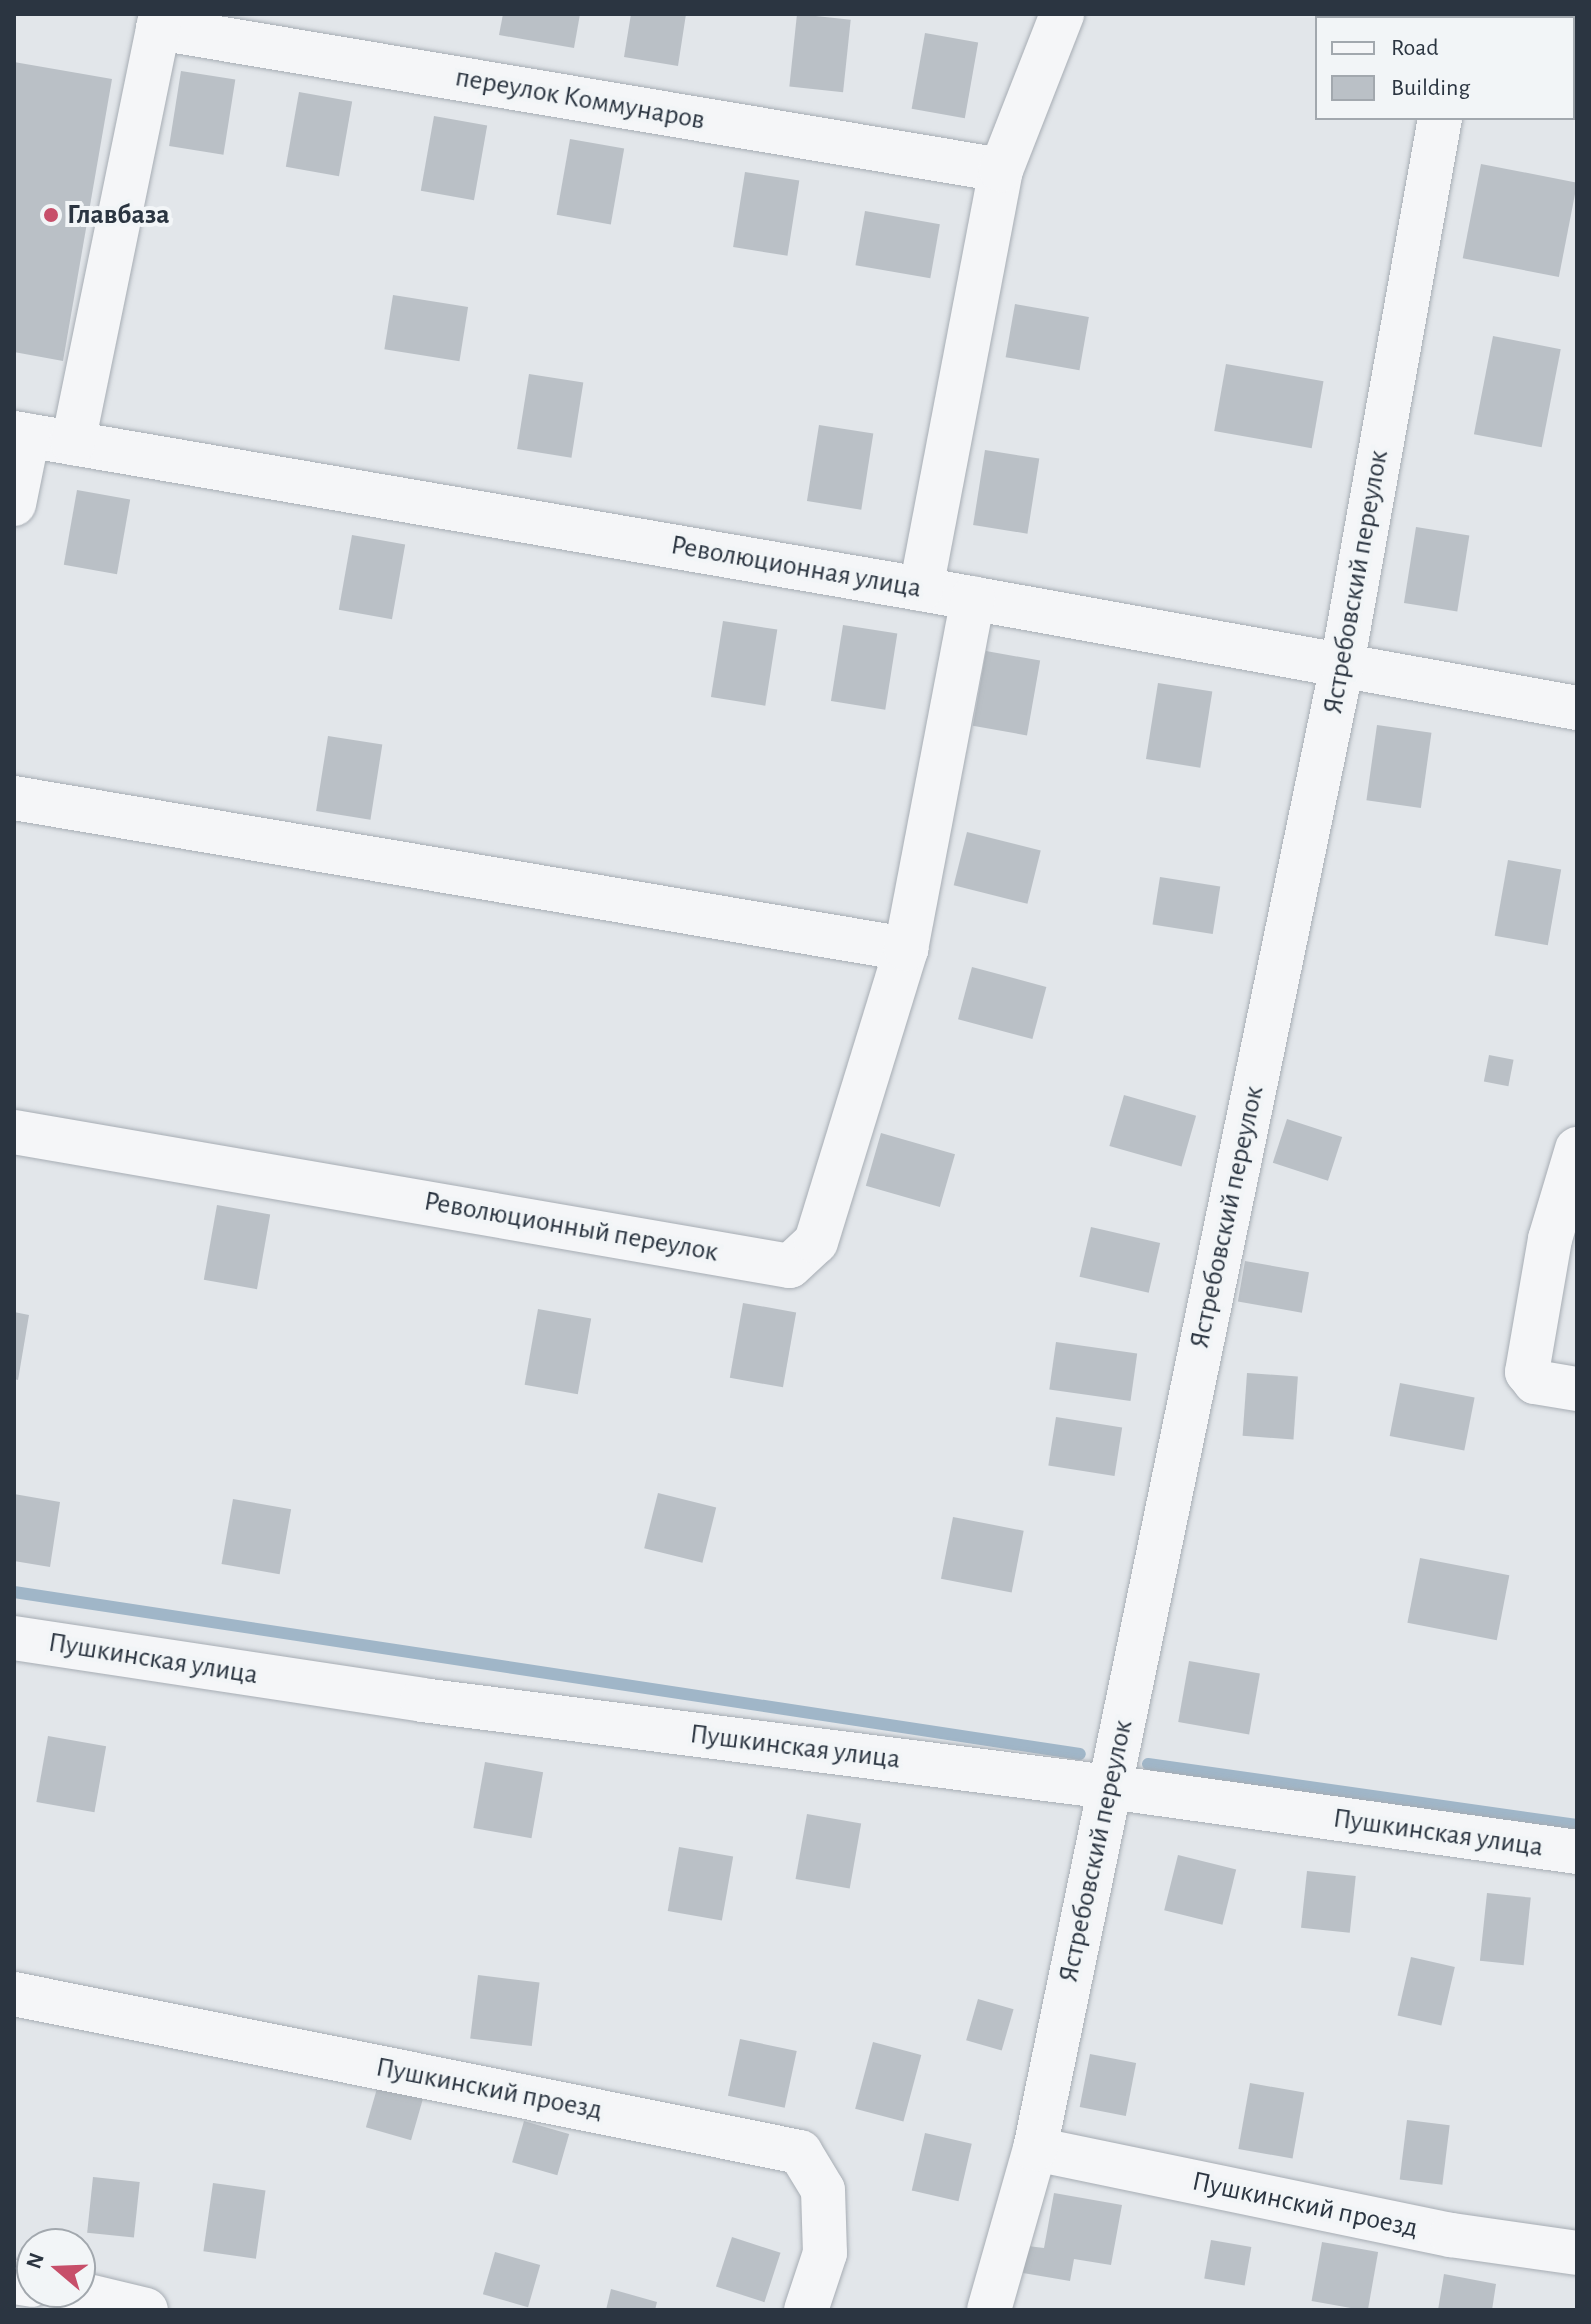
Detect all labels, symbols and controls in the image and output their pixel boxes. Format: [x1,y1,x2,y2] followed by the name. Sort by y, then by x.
[1315,16,1575,120] legend
[1391,36,1439,60] text: Road
[453,61,707,137] street label: переулок Коммунаров
[1391,76,1470,100] text: Building
[67,198,170,232] place label: Главбаза
[42,206,60,224] marker: Главбаза
[1316,448,1396,716] street label: Ястребовский переулок
[668,528,924,606] street label: Революционная улица
[1183,1083,1271,1351] street label: Ястребовский переулок
[421,1185,721,1269] street label: Революционный переулок
[46,1626,260,1692] street label: Пушкинская улица
[688,1717,902,1777] street label: Пушкинская улица
[1052,1717,1140,1985] street label: Ястребовский переулок
[1331,1802,1545,1864] street label: Пушкинская улица
[373,2051,605,2127] street label: Пушкинский проезд
[1189,2165,1421,2245] street label: Пушкинский проезд
[16,2228,96,2308] north arrow
[22,2250,48,2272] text: N

